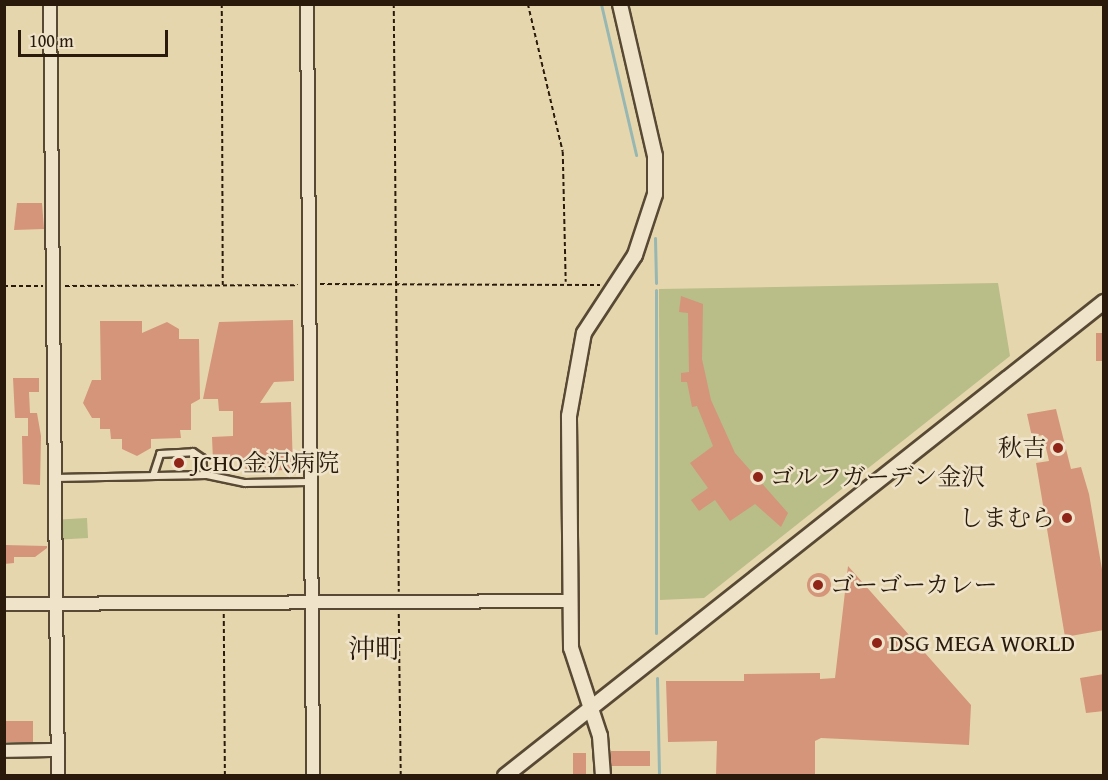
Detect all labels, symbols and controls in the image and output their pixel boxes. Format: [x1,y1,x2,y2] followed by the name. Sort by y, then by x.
[21,18,171,56] scale bar
[29,27,74,54] text: 100 m
[998,434,1046,462] place label: 秋吉
[1051,441,1065,455] marker: 秋吉
[192,449,339,477] place label: JCHO金沢病院
[170,454,188,472] marker: JCHO金沢病院
[770,463,986,491] place label: ゴルフガーデン金沢
[751,470,765,484] marker: ゴルフガーデン金沢
[959,504,1055,532] place label: しまむら
[1060,511,1074,525] marker: しまむら
[830,571,998,599] place label: ゴーゴーカレー
[811,578,825,592] marker: ゴーゴーカレー
[889,629,1075,657] place label: DSG MEGA WORLD
[348,633,402,665] district label: 沖町
[870,636,884,650] marker: DSG MEGA WORLD

